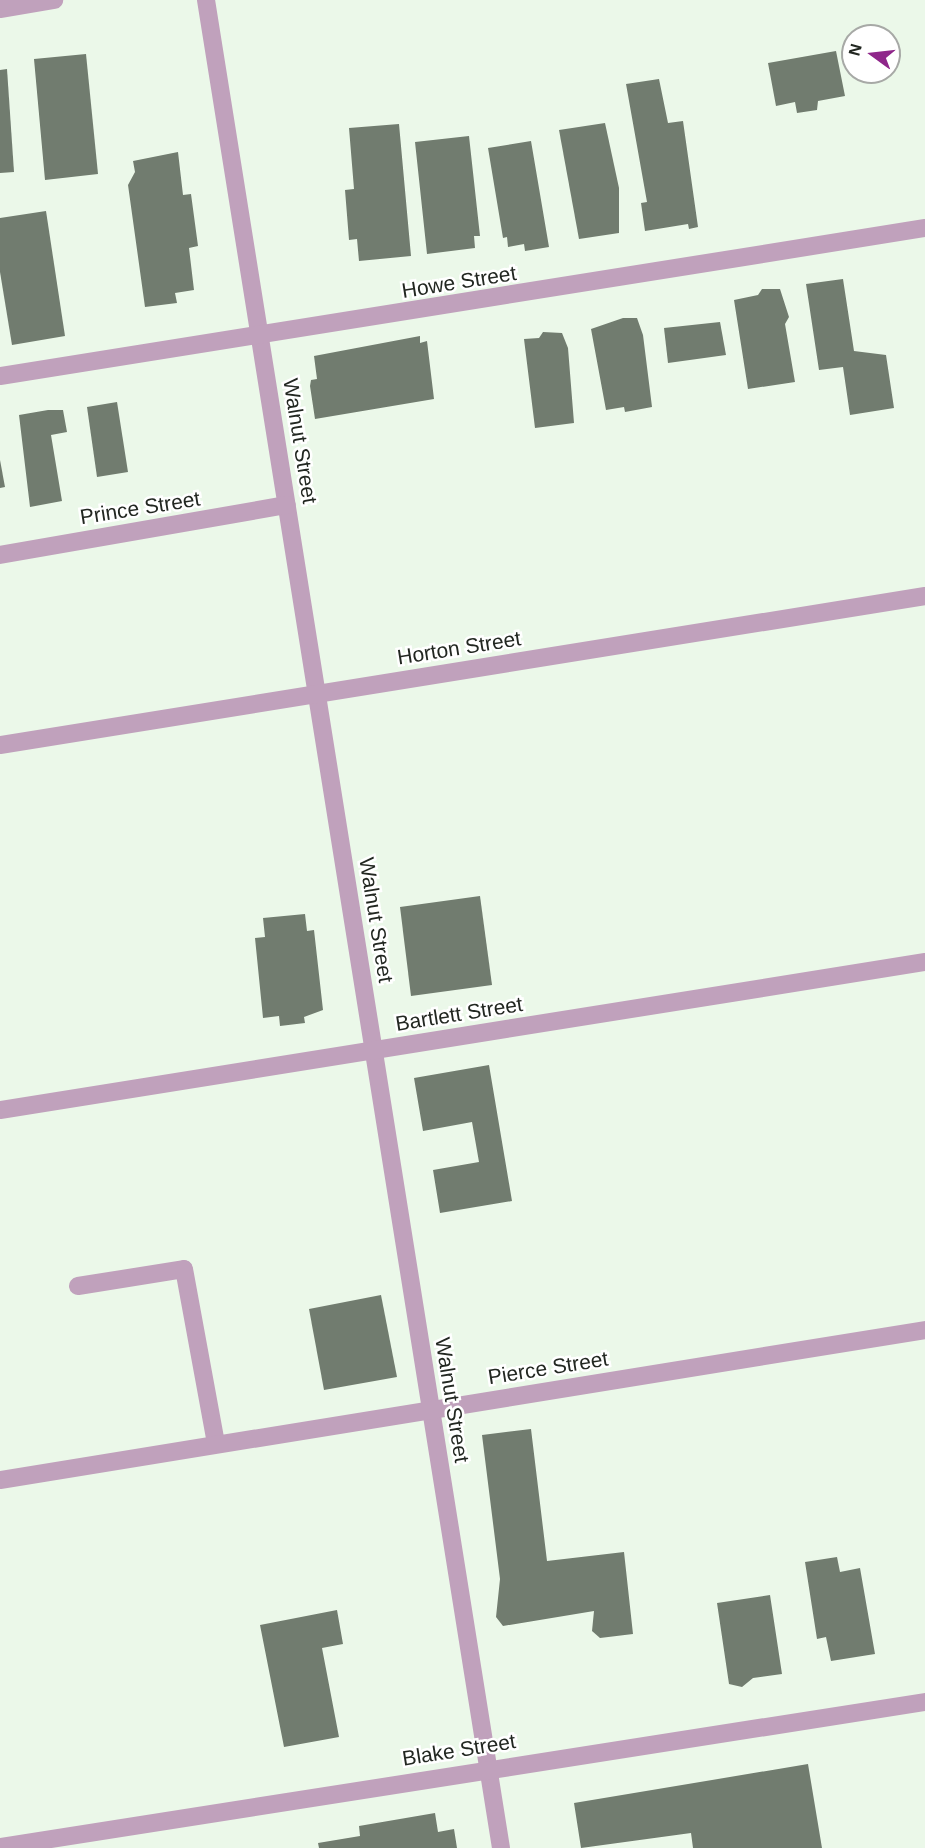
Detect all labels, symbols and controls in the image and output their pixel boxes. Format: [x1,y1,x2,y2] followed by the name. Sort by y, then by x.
[841,24,901,84] north arrow
[845,42,865,58] text: N
[400,261,518,303] street label: Howe Street
[278,377,322,505] street label: Walnut Street
[78,486,202,530] street label: Prince Street
[395,626,523,670] street label: Horton Street
[354,856,398,984] street label: Walnut Street
[394,992,524,1036] street label: Bartlett Street
[430,1336,474,1464] street label: Walnut Street
[486,1346,610,1390] street label: Pierce Street
[401,1729,517,1771] street label: Blake Street

